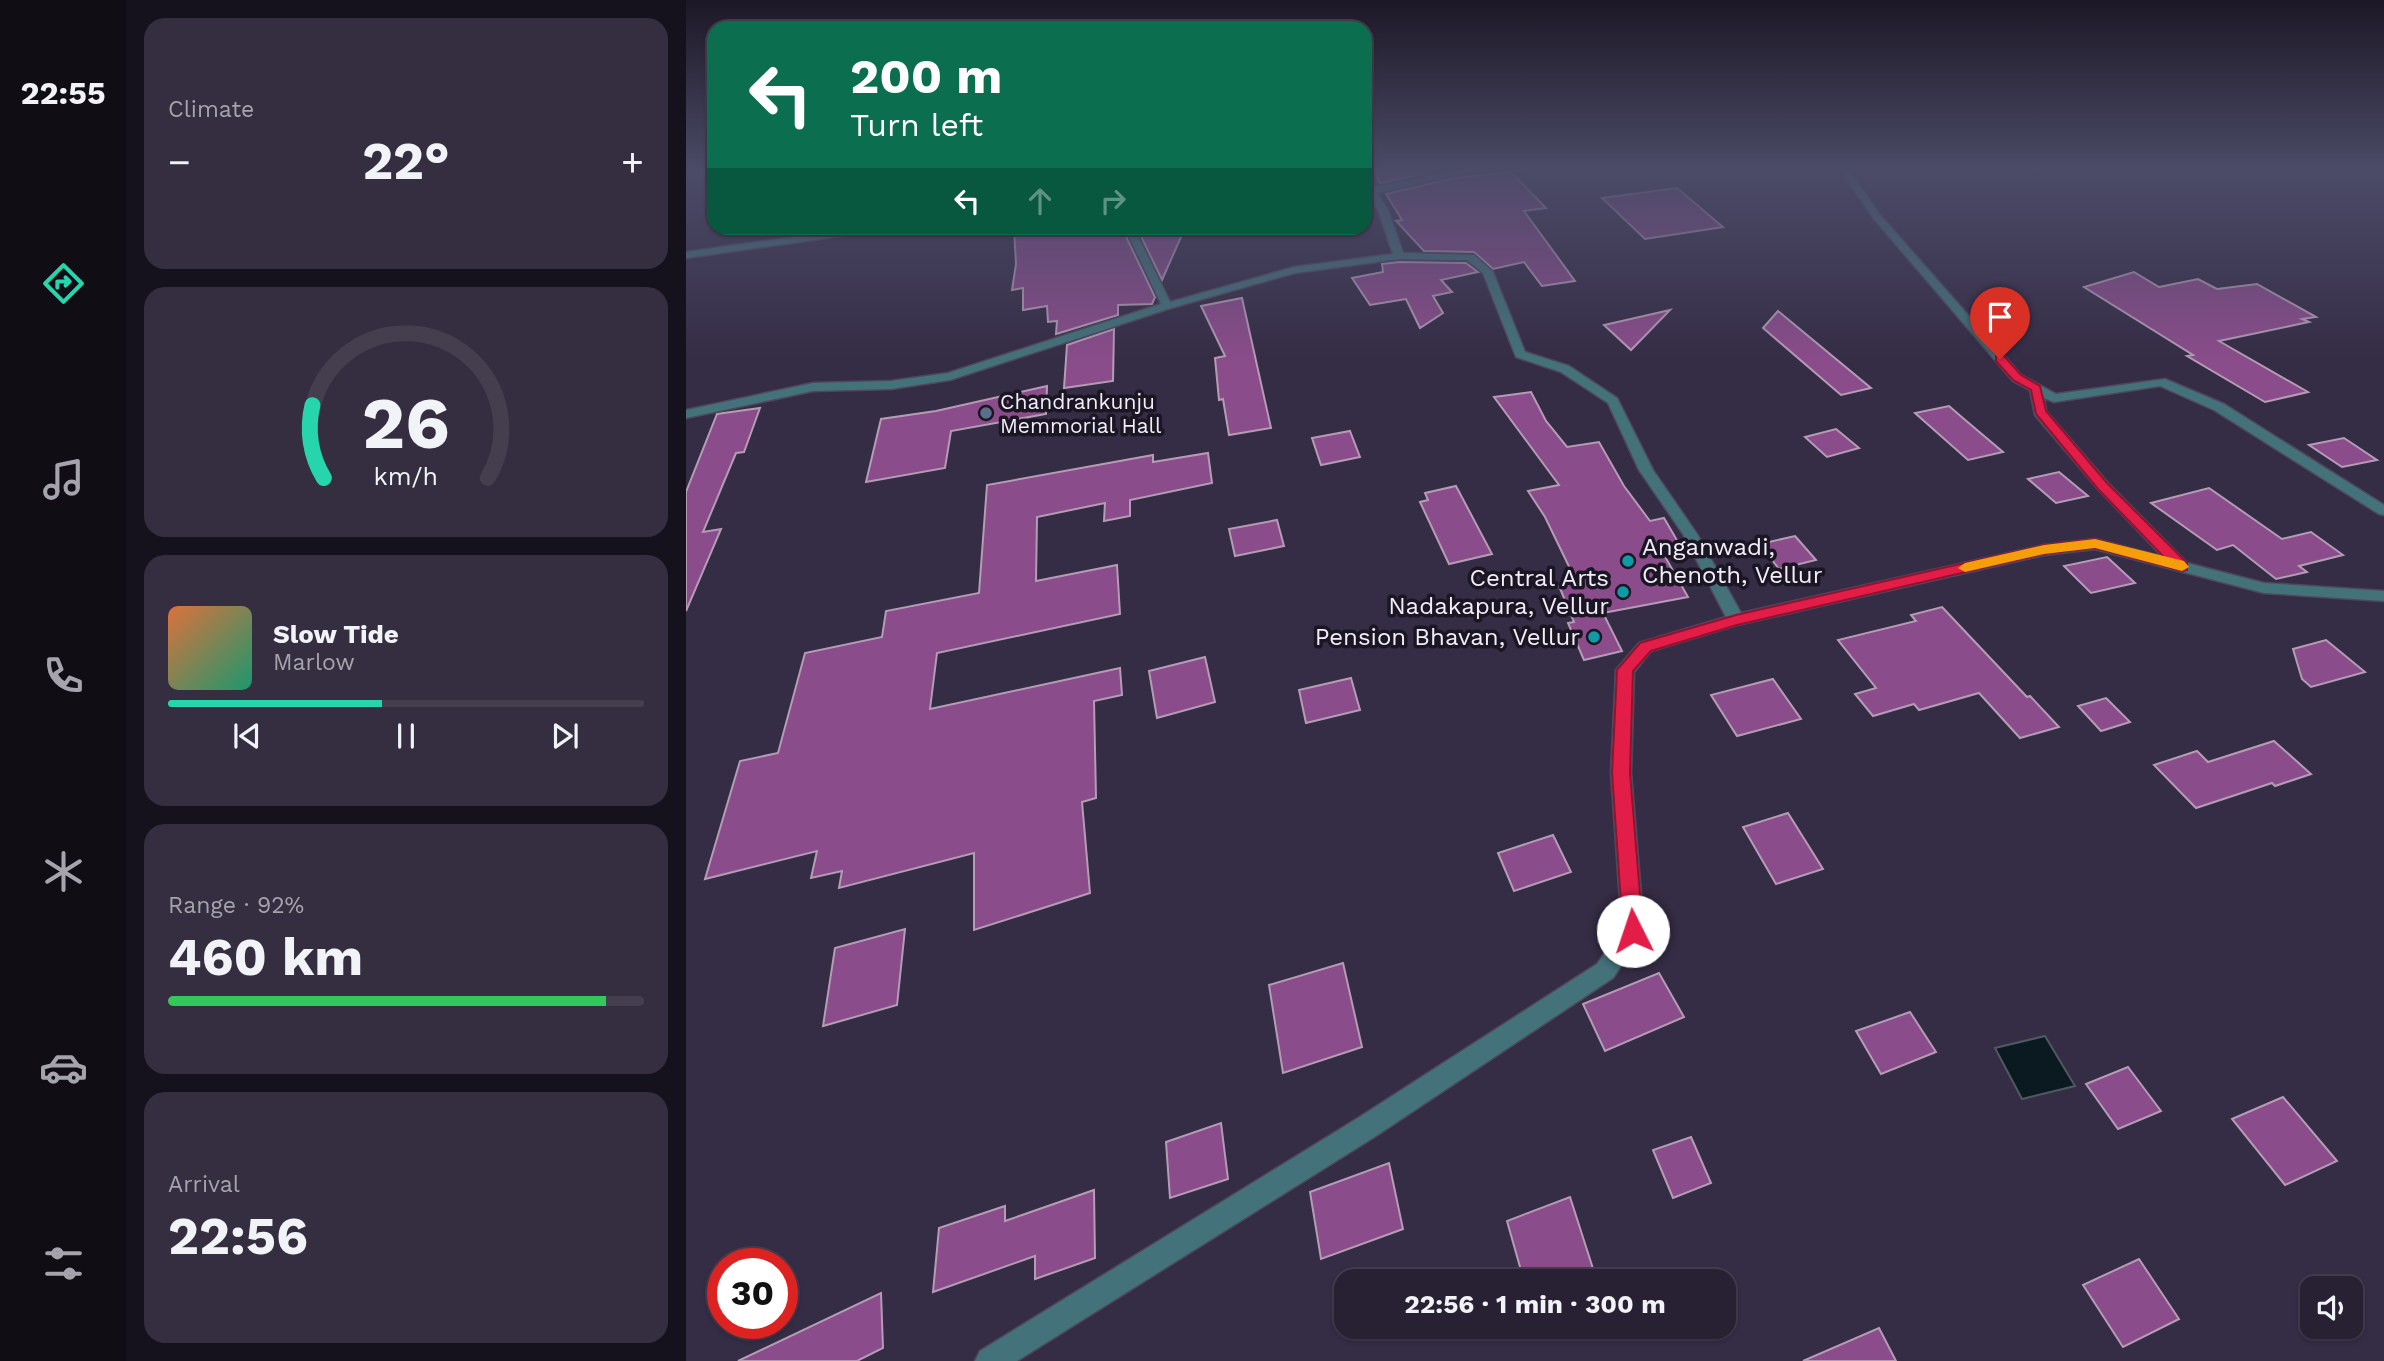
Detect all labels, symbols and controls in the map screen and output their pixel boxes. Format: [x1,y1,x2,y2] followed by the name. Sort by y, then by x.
[850,47,1002,105] text: 200 m
[735,49,826,140] icon: left
[20,74,106,112] text: 22:55
[168,96,254,123] text: Climate
[850,106,983,144] text: Turn left
[362,131,450,192] text: 22°
[168,140,191,184] text: −
[621,140,644,184] text: +
[948,182,986,220] icon: left
[1021,182,1059,220] icon: ahead
[1094,182,1132,220] icon: right
[39,259,88,308] icon: directions
[1970,287,2030,359] pin
[1981,298,2019,336] icon: arrive
[362,380,450,466] text: 26
[1000,389,1162,438] place label: Chandrankunju Memmorial Hall
[978,405,994,421] marker: Chandrankunju Memmorial Hall
[39,455,88,504] icon: music
[374,462,438,491] text: km/h
[1642,533,1823,589] place label: Anganwadi, Chenoth, Vellur
[1620,553,1636,569] marker: Anganwadi, Chenoth, Vellur
[1388,564,1609,620] place label: Central Arts Nadakapura, Vellur
[1615,584,1631,600] marker: Central Arts Nadakapura, Vellur
[273,619,399,649] text: Slow Tide
[1315,623,1580,651] place label: Pension Bhavan, Vellur
[1586,629,1602,645] marker: Pension Bhavan, Vellur
[273,649,355,676] text: Marlow
[39,651,88,700] icon: phone
[228,717,266,755] icon: previous
[387,717,425,755] icon: pause
[546,717,584,755] icon: next
[39,847,88,896] icon: climate
[168,892,304,919] text: Range · 92%
[1596,894,1670,968] position arrow
[168,927,363,988] text: 460 km
[39,1043,88,1092] icon: car
[168,1171,240,1198] text: Arrival
[168,1206,308,1267] text: 22:56
[39,1239,88,1288] icon: filters
[707,1248,798,1339] speed limit sign: 30
[2300,1276,2363,1339] map controls
[2300,1276,2363,1339] button: sound
[1404,1289,1666,1319] text: 22:56 · 1 min · 300 m

